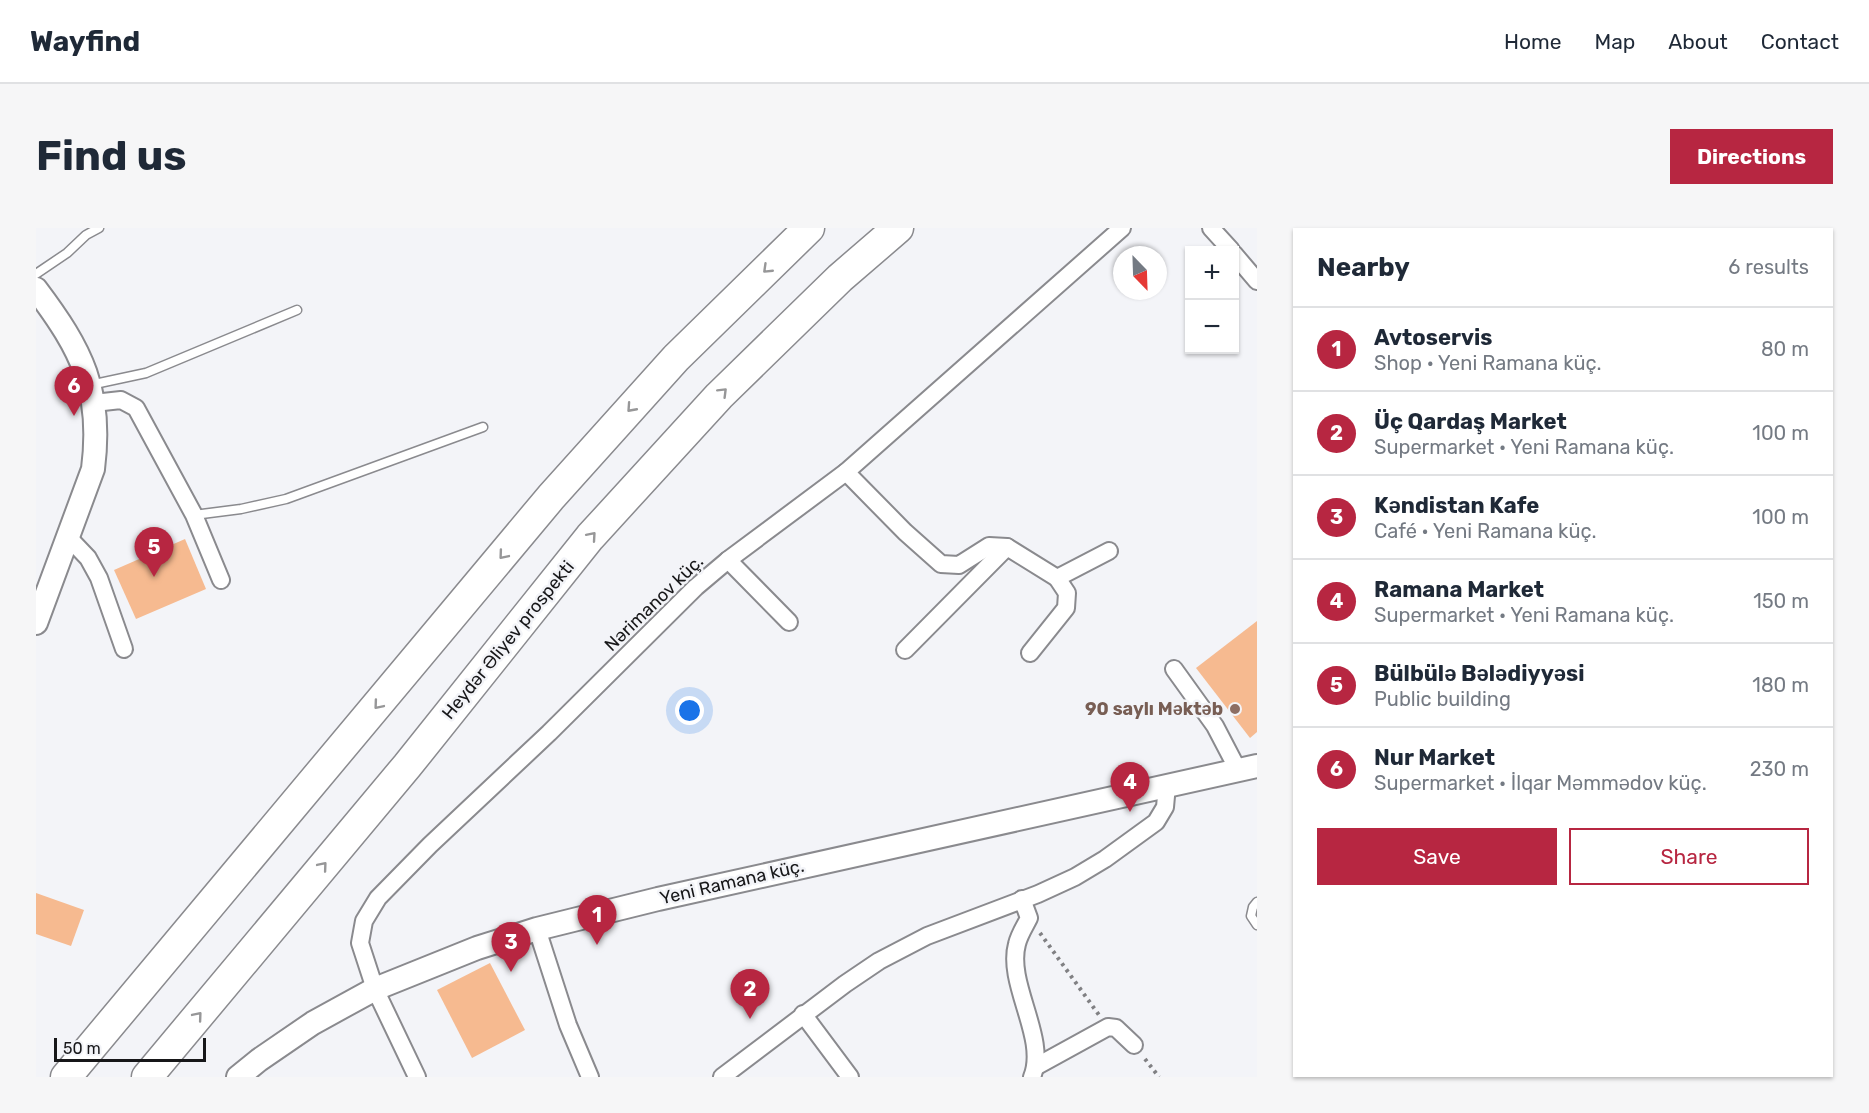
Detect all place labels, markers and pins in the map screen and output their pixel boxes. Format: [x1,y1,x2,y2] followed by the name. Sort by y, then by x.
[54,366,93,416] pin: 6
[134,528,174,577] pin: 5
[1085,698,1223,720] place label: 90 saylı Məktəb
[1228,702,1242,716] marker: 90 saylı Məktəb
[1110,762,1150,812] pin: 4
[578,896,616,945] pin: 1
[492,922,530,972] pin: 3
[730,970,770,1019] pin: 2

